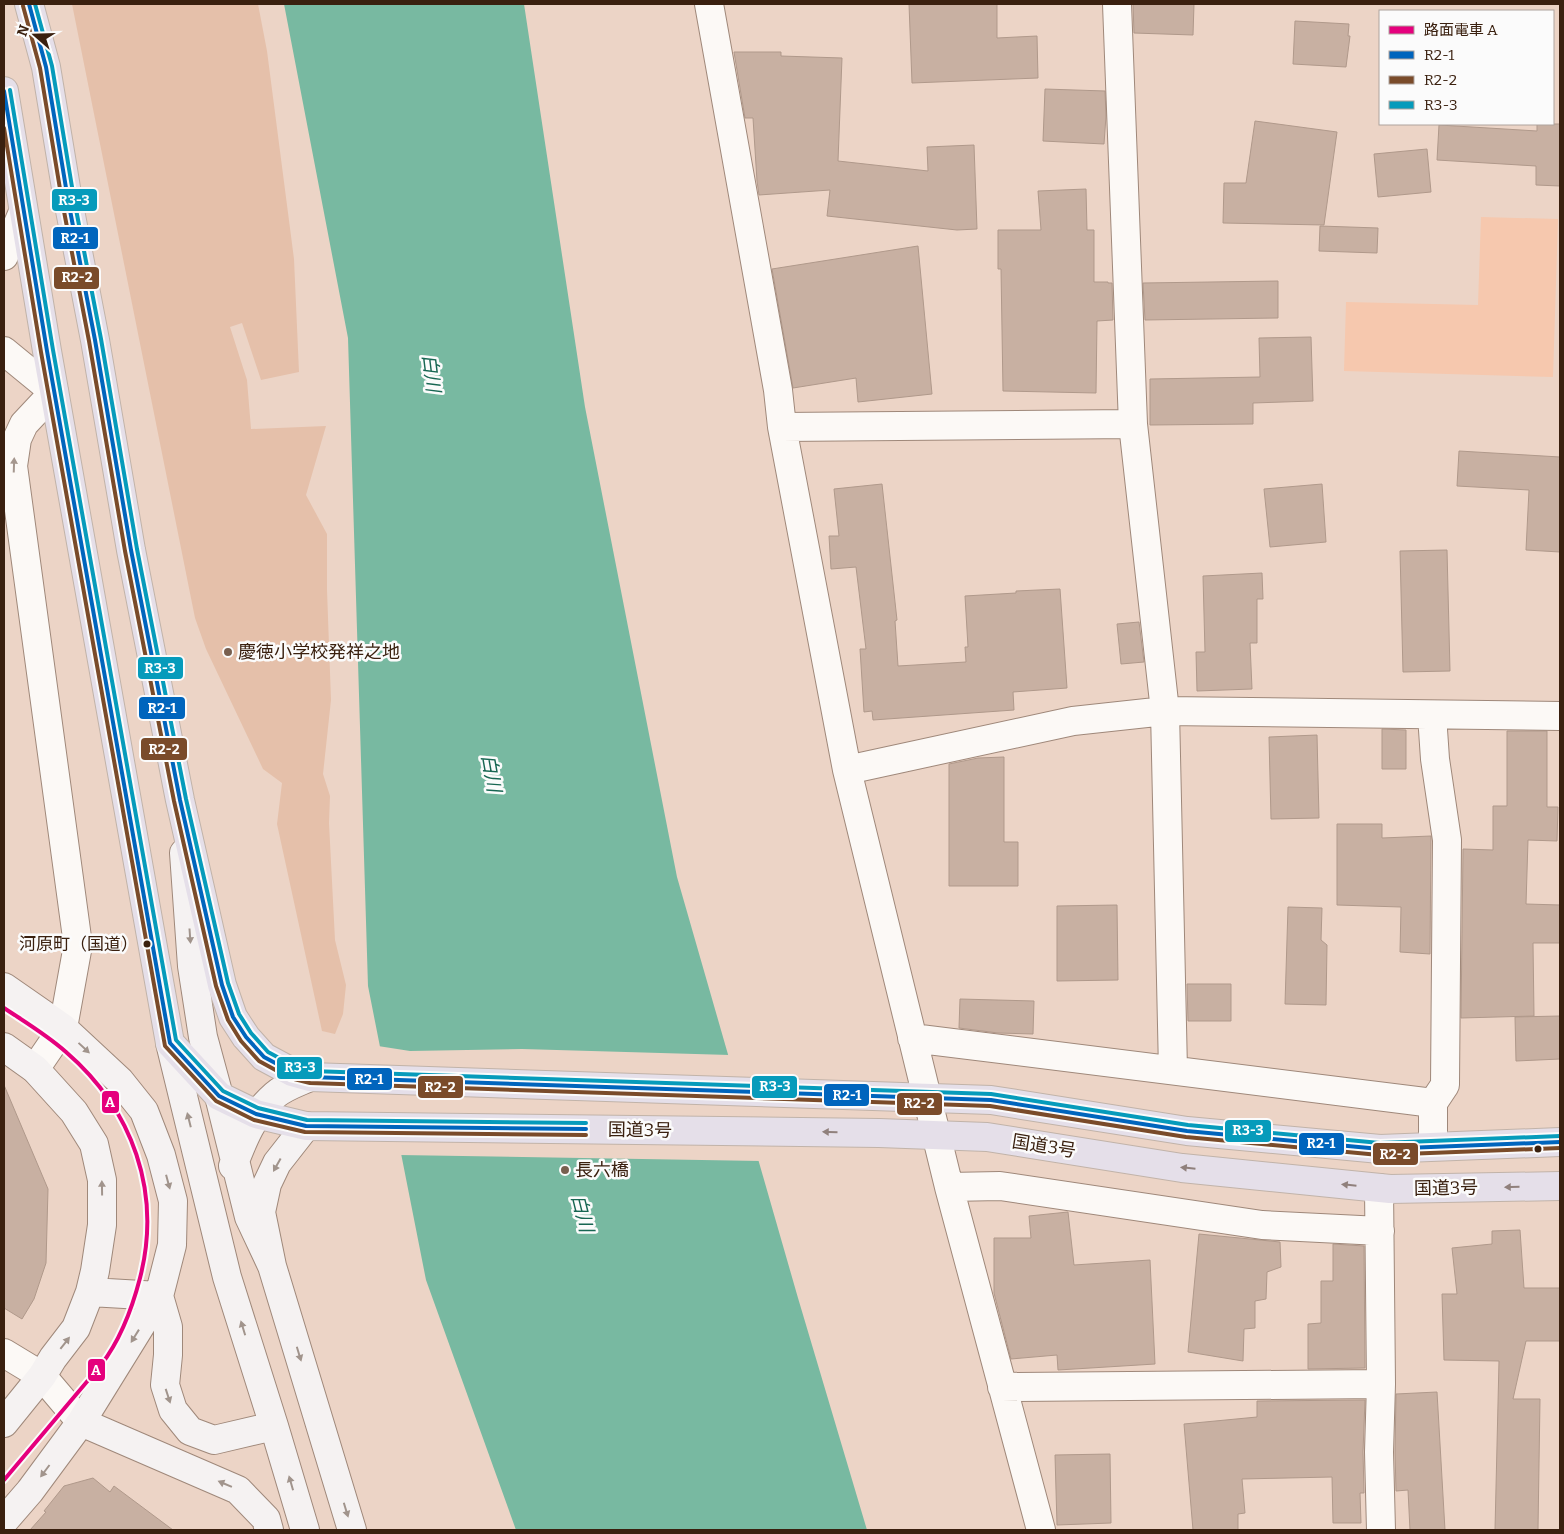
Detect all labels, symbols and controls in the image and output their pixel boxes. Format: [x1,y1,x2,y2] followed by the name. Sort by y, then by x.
[10,10,60,60] north arrow
[1379,10,1554,125] legend
[1424,21,1498,39] text: 路面電車 A
[13,23,33,39] text: N
[1424,46,1454,64] text: R2-1
[1424,71,1457,89] text: R2-2
[1424,96,1458,114] text: R3-3
[51,188,98,212] line badge: R3-3
[58,192,90,209] text: R3-3
[52,226,99,250] line badge: R2-1
[61,230,89,247] text: R2-1
[53,266,100,290] line badge: R2-2
[61,269,93,286] text: R2-2
[418,353,445,395] water label: 白川
[11,456,19,472] one-way arrow
[238,641,400,663] place label: 慶徳小学校発祥之地
[222,646,234,658] marker: 慶徳小学校発祥之地
[137,656,184,680] line badge: R3-3
[144,660,176,677] text: R3-3
[138,696,186,720] line badge: R2-1
[148,700,176,717] text: R2-1
[140,737,188,761] line badge: R2-2
[148,741,180,758] text: R2-2
[477,752,506,796] water label: 白川
[186,928,194,944] one-way arrow
[19,934,138,955] place label: 河原町（国道）
[142,939,152,949] marker: 河原町（国道）
[78,1042,90,1054] one-way arrow
[276,1056,323,1080] line badge: R3-3
[284,1059,316,1076] text: R3-3
[346,1067,393,1091] line badge: R2-1
[355,1071,383,1088] text: R2-1
[417,1075,464,1099] line badge: R2-2
[751,1075,798,1099] line badge: R3-3
[759,1078,791,1095] text: R3-3
[424,1079,456,1096] text: R2-2
[823,1083,870,1107] line badge: R2-1
[833,1087,861,1104] text: R2-1
[101,1090,120,1114] line badge: A
[896,1092,943,1116] line badge: R2-2
[105,1094,115,1111] text: A
[903,1095,935,1112] text: R2-2
[185,1113,193,1128] one-way arrow
[608,1118,672,1142] street label: 国道3号
[1224,1119,1272,1143] line badge: R3-3
[1232,1122,1264,1139] text: R3-3
[822,1128,838,1136] one-way arrow
[1011,1130,1077,1162] street label: 国道3号
[1298,1132,1345,1156] line badge: R2-1
[1307,1135,1335,1152] text: R2-1
[1372,1142,1419,1166] line badge: R2-2
[1533,1144,1543,1154] unlabelled marker
[1379,1146,1411,1163] text: R2-2
[273,1158,281,1173] one-way arrow
[575,1159,629,1181] place label: 長六橋
[559,1164,571,1176] marker: 長六橋
[1179,1164,1195,1172] one-way arrow
[165,1175,173,1190] one-way arrow
[1414,1176,1478,1200] street label: 国道3号
[98,1179,106,1195] one-way arrow
[1341,1181,1357,1189] one-way arrow
[1503,1183,1519,1191] one-way arrow
[567,1192,599,1236] water label: 白川
[239,1320,247,1335] one-way arrow
[130,1329,139,1342] one-way arrow
[60,1336,70,1350] one-way arrow
[296,1347,304,1362] one-way arrow
[87,1358,106,1382] line badge: A
[91,1362,101,1379] text: A
[165,1389,173,1404] one-way arrow
[39,1464,50,1477] one-way arrow
[287,1476,295,1491] one-way arrow
[218,1480,232,1488] one-way arrow
[343,1503,351,1518] one-way arrow

